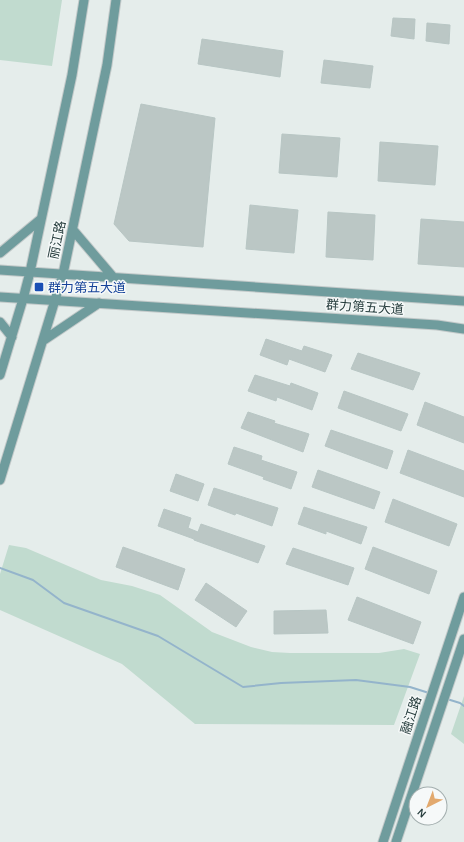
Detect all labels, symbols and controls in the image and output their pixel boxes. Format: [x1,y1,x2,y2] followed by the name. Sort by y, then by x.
[46,219,68,261] street label: 丽江路
[48,280,126,295] place label: 群力第五大道
[33,281,45,293] marker: 群力第五大道
[326,297,404,317] street label: 群力第五大道
[398,694,424,736] street label: 融江路
[408,786,448,826] north arrow
[414,806,429,821] text: N

